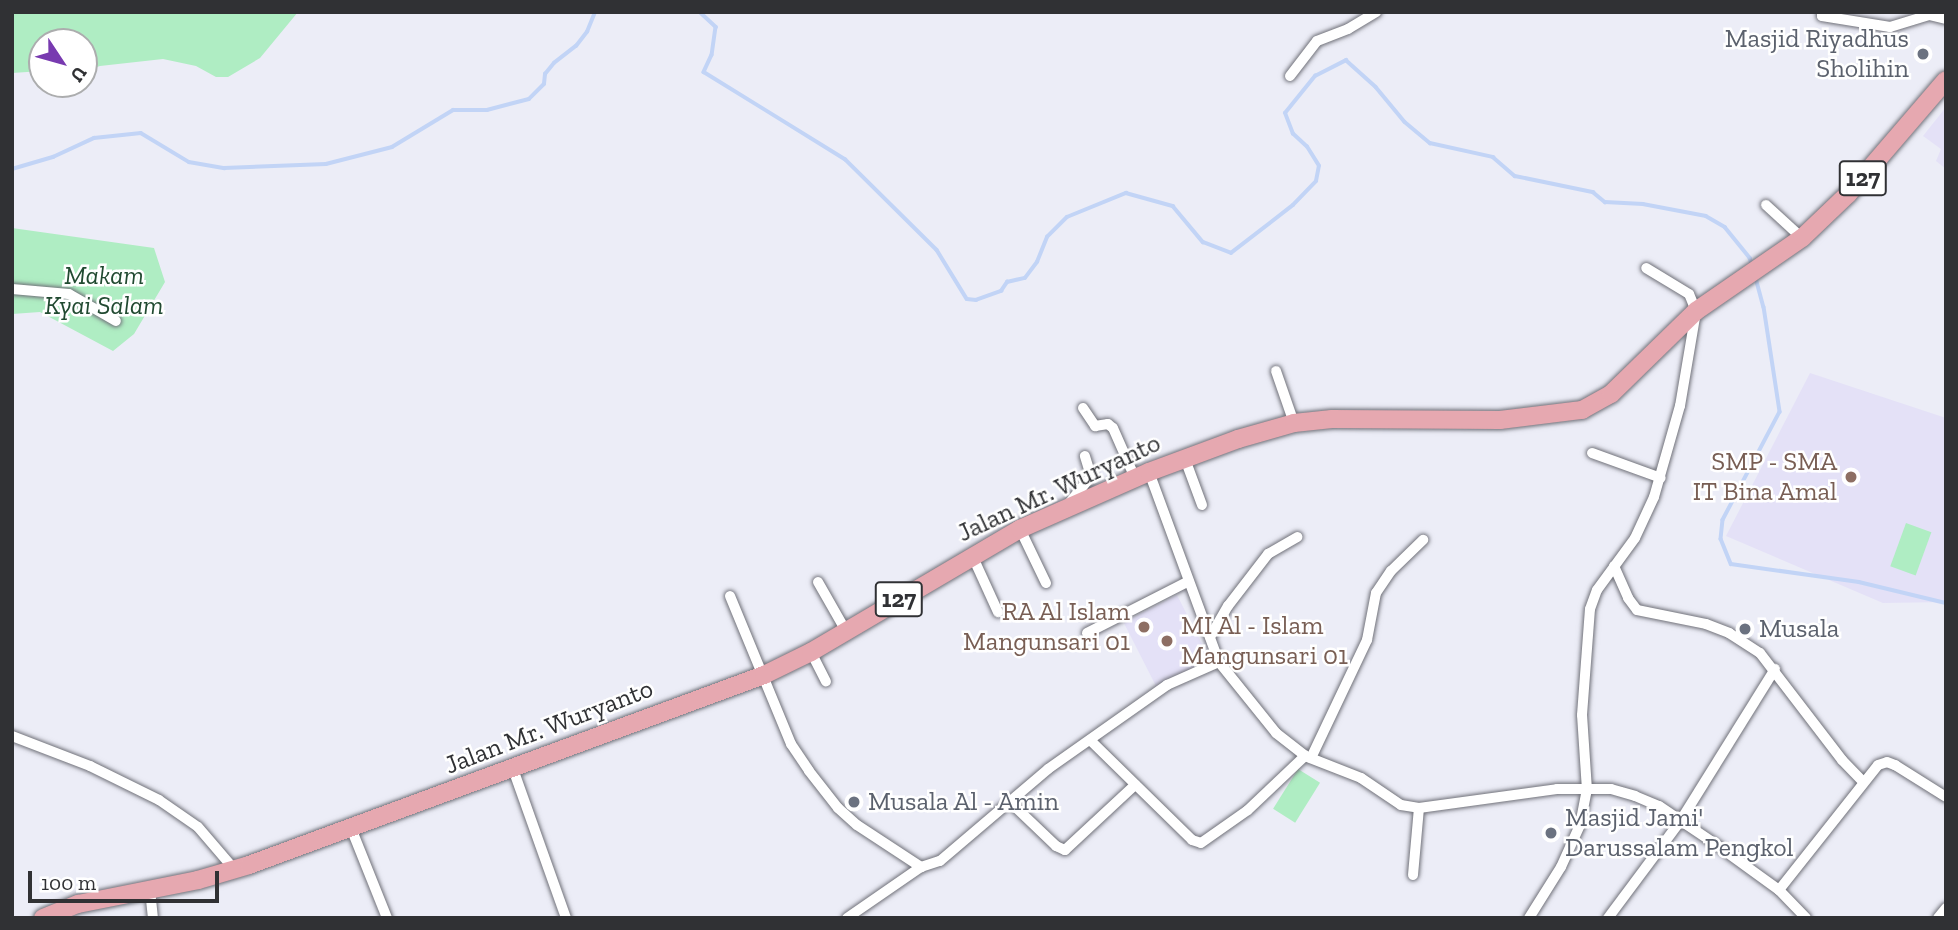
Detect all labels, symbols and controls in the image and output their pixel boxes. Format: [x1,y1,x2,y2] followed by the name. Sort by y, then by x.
[1725,23,1909,84] place label: Masjid Riyadhus Sholihin
[28,28,98,98] north arrow
[1915,46,1931,62] marker: Masjid Riyadhus Sholihin
[65,62,92,87] text: U
[1839,158,1888,198] road number: 127
[45,260,163,322] park label: Makam Kyai Salam
[952,427,1166,549] street label: Jalan Mr. Wuryanto
[1692,446,1837,508] place label: SMP - SMA IT Bina Amal
[1843,469,1859,485] marker: SMP - SMA IT Bina Amal
[874,578,923,620] road number: 127
[963,596,1130,658] place label: RA Al Islam Mangunsari 01
[1181,610,1348,672] place label: MI Al - Islam Mangunsari 01
[1759,613,1839,645] place label: Musala
[1136,619,1152,635] marker: RA Al Islam Mangunsari 01
[1737,621,1753,637] marker: Musala
[1159,633,1175,649] marker: MI Al - Islam Mangunsari 01
[440,673,658,781] street label: Jalan Mr. Wuryanto
[868,786,1060,818] place label: Musala Al - Amin
[846,794,862,810] marker: Musala Al - Amin
[1565,802,1793,864] place label: Masjid Jami' Darussalam Pengkol
[1543,825,1559,841] marker: Masjid Jami' Darussalam Pengkol
[32,856,222,900] scale bar
[41,870,96,895] text: 100 m

